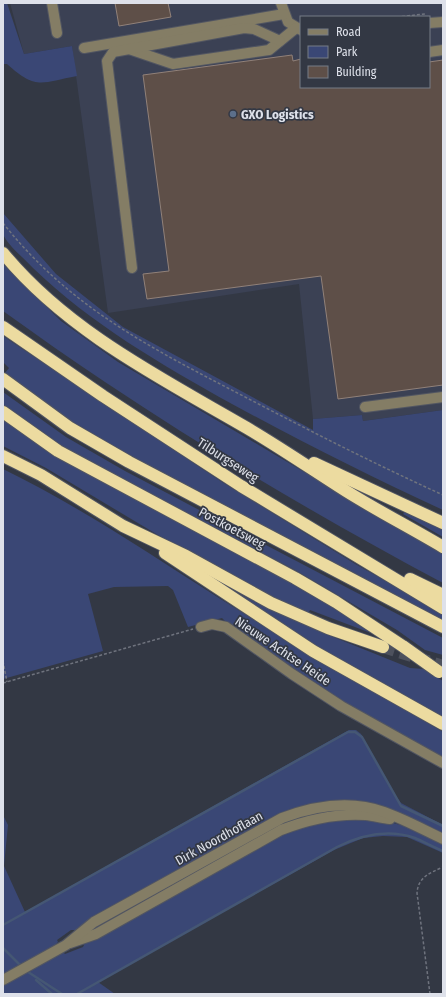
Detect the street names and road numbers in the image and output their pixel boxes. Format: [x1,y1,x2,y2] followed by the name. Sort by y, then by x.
[195,435,262,486] street label: Tilburgseweg
[196,504,269,552] street label: Postkoetsweg
[232,613,334,689] street label: Nieuwe Achtse Heide
[173,808,265,868] street label: Dirk Noordhoflaan

